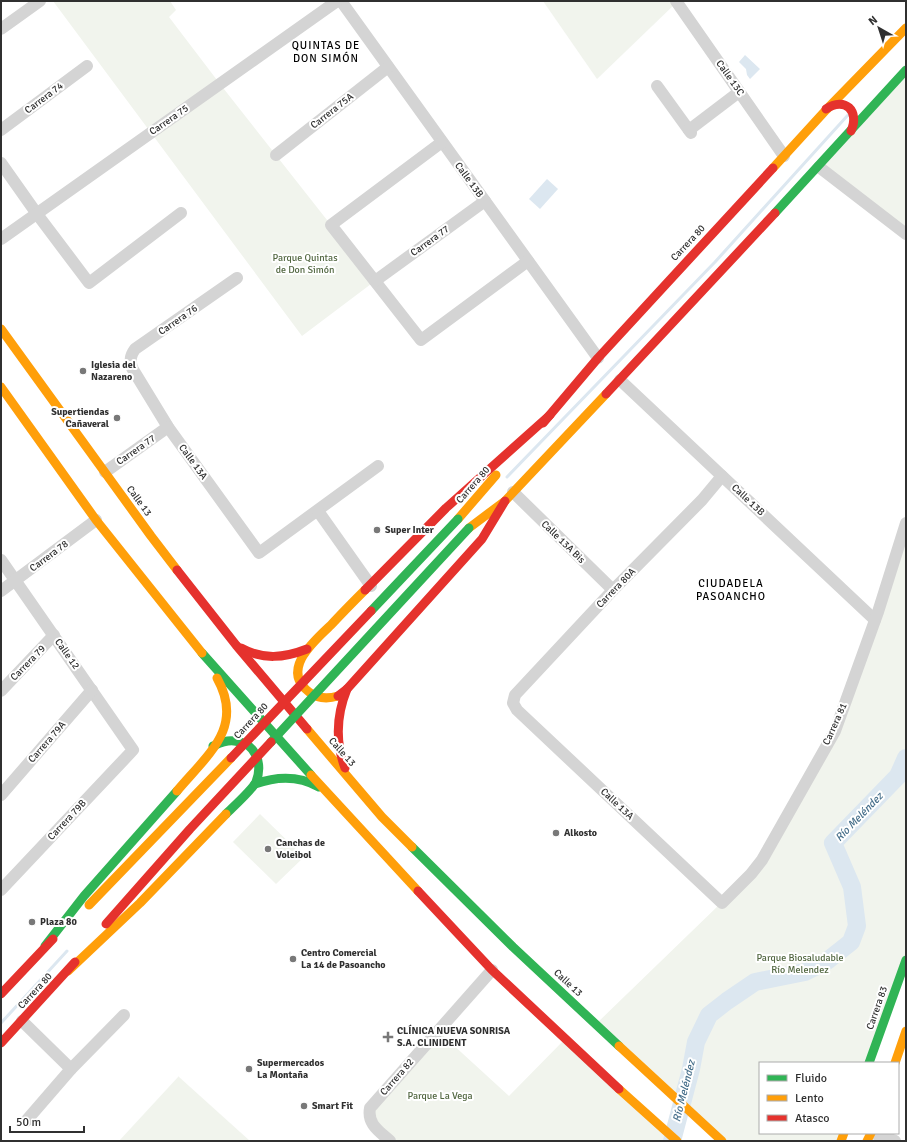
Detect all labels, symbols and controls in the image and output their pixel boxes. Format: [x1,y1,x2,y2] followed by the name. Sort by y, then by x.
[859,8,899,48] north arrow
[866,13,880,28] text: N
[292,39,360,65] district label: QUINTAS DE DON SIMÓN
[713,58,747,98] street label: Calle 13C
[22,79,66,116] street label: Carrera 74
[308,91,356,131] street label: Carrera 75A
[147,102,191,138] street label: Carrera 75
[452,160,486,200] street label: Calle 13B
[668,222,708,264] street label: Carrera 80
[408,223,452,259] street label: Carrera 77
[272,252,338,276] park label: Parque Quintas de Don Simón
[156,302,200,338] street label: Carrera 76
[91,359,136,383] place label: Iglesia del Nazareno
[78,366,88,376] marker: Iglesia del Nazareno
[51,406,110,430] place label: Supertiendas Cañaveral
[112,413,122,423] marker: Supertiendas Cañaveral
[114,432,158,468] street label: Carrera 77
[176,442,210,482] street label: Calle 13A
[454,464,492,506] street label: Carrera 80
[729,482,767,518] street label: Calle 13B
[124,483,154,519] street label: Calle 13
[539,518,588,566] street label: Calle 13A Bis
[385,524,434,536] place label: Super Inter
[372,525,382,535] marker: Super Inter
[27,538,71,574] street label: Carrera 78
[594,565,638,611] street label: Carrera 80A
[696,577,766,603] district label: CIUDADELA PASOANCHO
[52,636,82,672] street label: Calle 12
[8,643,48,683] street label: Carrera 79
[231,700,271,742] street label: Carrera 80
[820,701,850,747] street label: Carrera 81
[26,719,68,765] street label: Carrera 79A
[326,735,358,769] street label: Calle 13
[598,786,636,822] street label: Calle 13A
[832,789,886,844] water label: Río Meléndez
[45,797,89,843] street label: Carrera 79B
[564,827,597,839] place label: Alkosto
[551,828,561,838] marker: Alkosto
[276,837,325,861] place label: Canchas de Voleibol
[263,844,273,854] marker: Canchas de Voleibol
[40,916,77,928] place label: Plaza 80
[27,917,37,927] marker: Plaza 80
[301,947,386,971] place label: Centro Comercial La 14 de Pasoancho
[756,952,844,976] park label: Parque Biosaludable Río Melendez
[288,954,298,964] marker: Centro Comercial La 14 de Pasoancho
[551,967,585,999] street label: Calle 13
[15,970,55,1012] street label: Carrera 80
[864,985,890,1031] street label: Carrera 83
[397,1024,511,1049] place label: CLÍNICA NUEVA SONRISA S.A. CLINIDENT
[382,1031,394,1043] marker: CLÍNICA NUEVA SONRISA S.A. CLINIDENT
[378,1056,416,1098] street label: Carrera 82
[257,1057,325,1081] place label: Supermercados La Montaña
[670,1058,698,1123] water label: Río Meléndez
[759,1062,899,1134] legend
[244,1064,254,1074] marker: Supermercados La Montaña
[795,1071,827,1086] text: Fluido
[407,1090,473,1102] park label: Parque La Vega
[795,1091,824,1106] text: Lento
[312,1100,353,1112] place label: Smart Fit
[299,1101,309,1111] marker: Smart Fit
[10,1108,84,1134] scale bar
[795,1111,830,1126] text: Atasco
[16,1115,41,1130] text: 50 m

